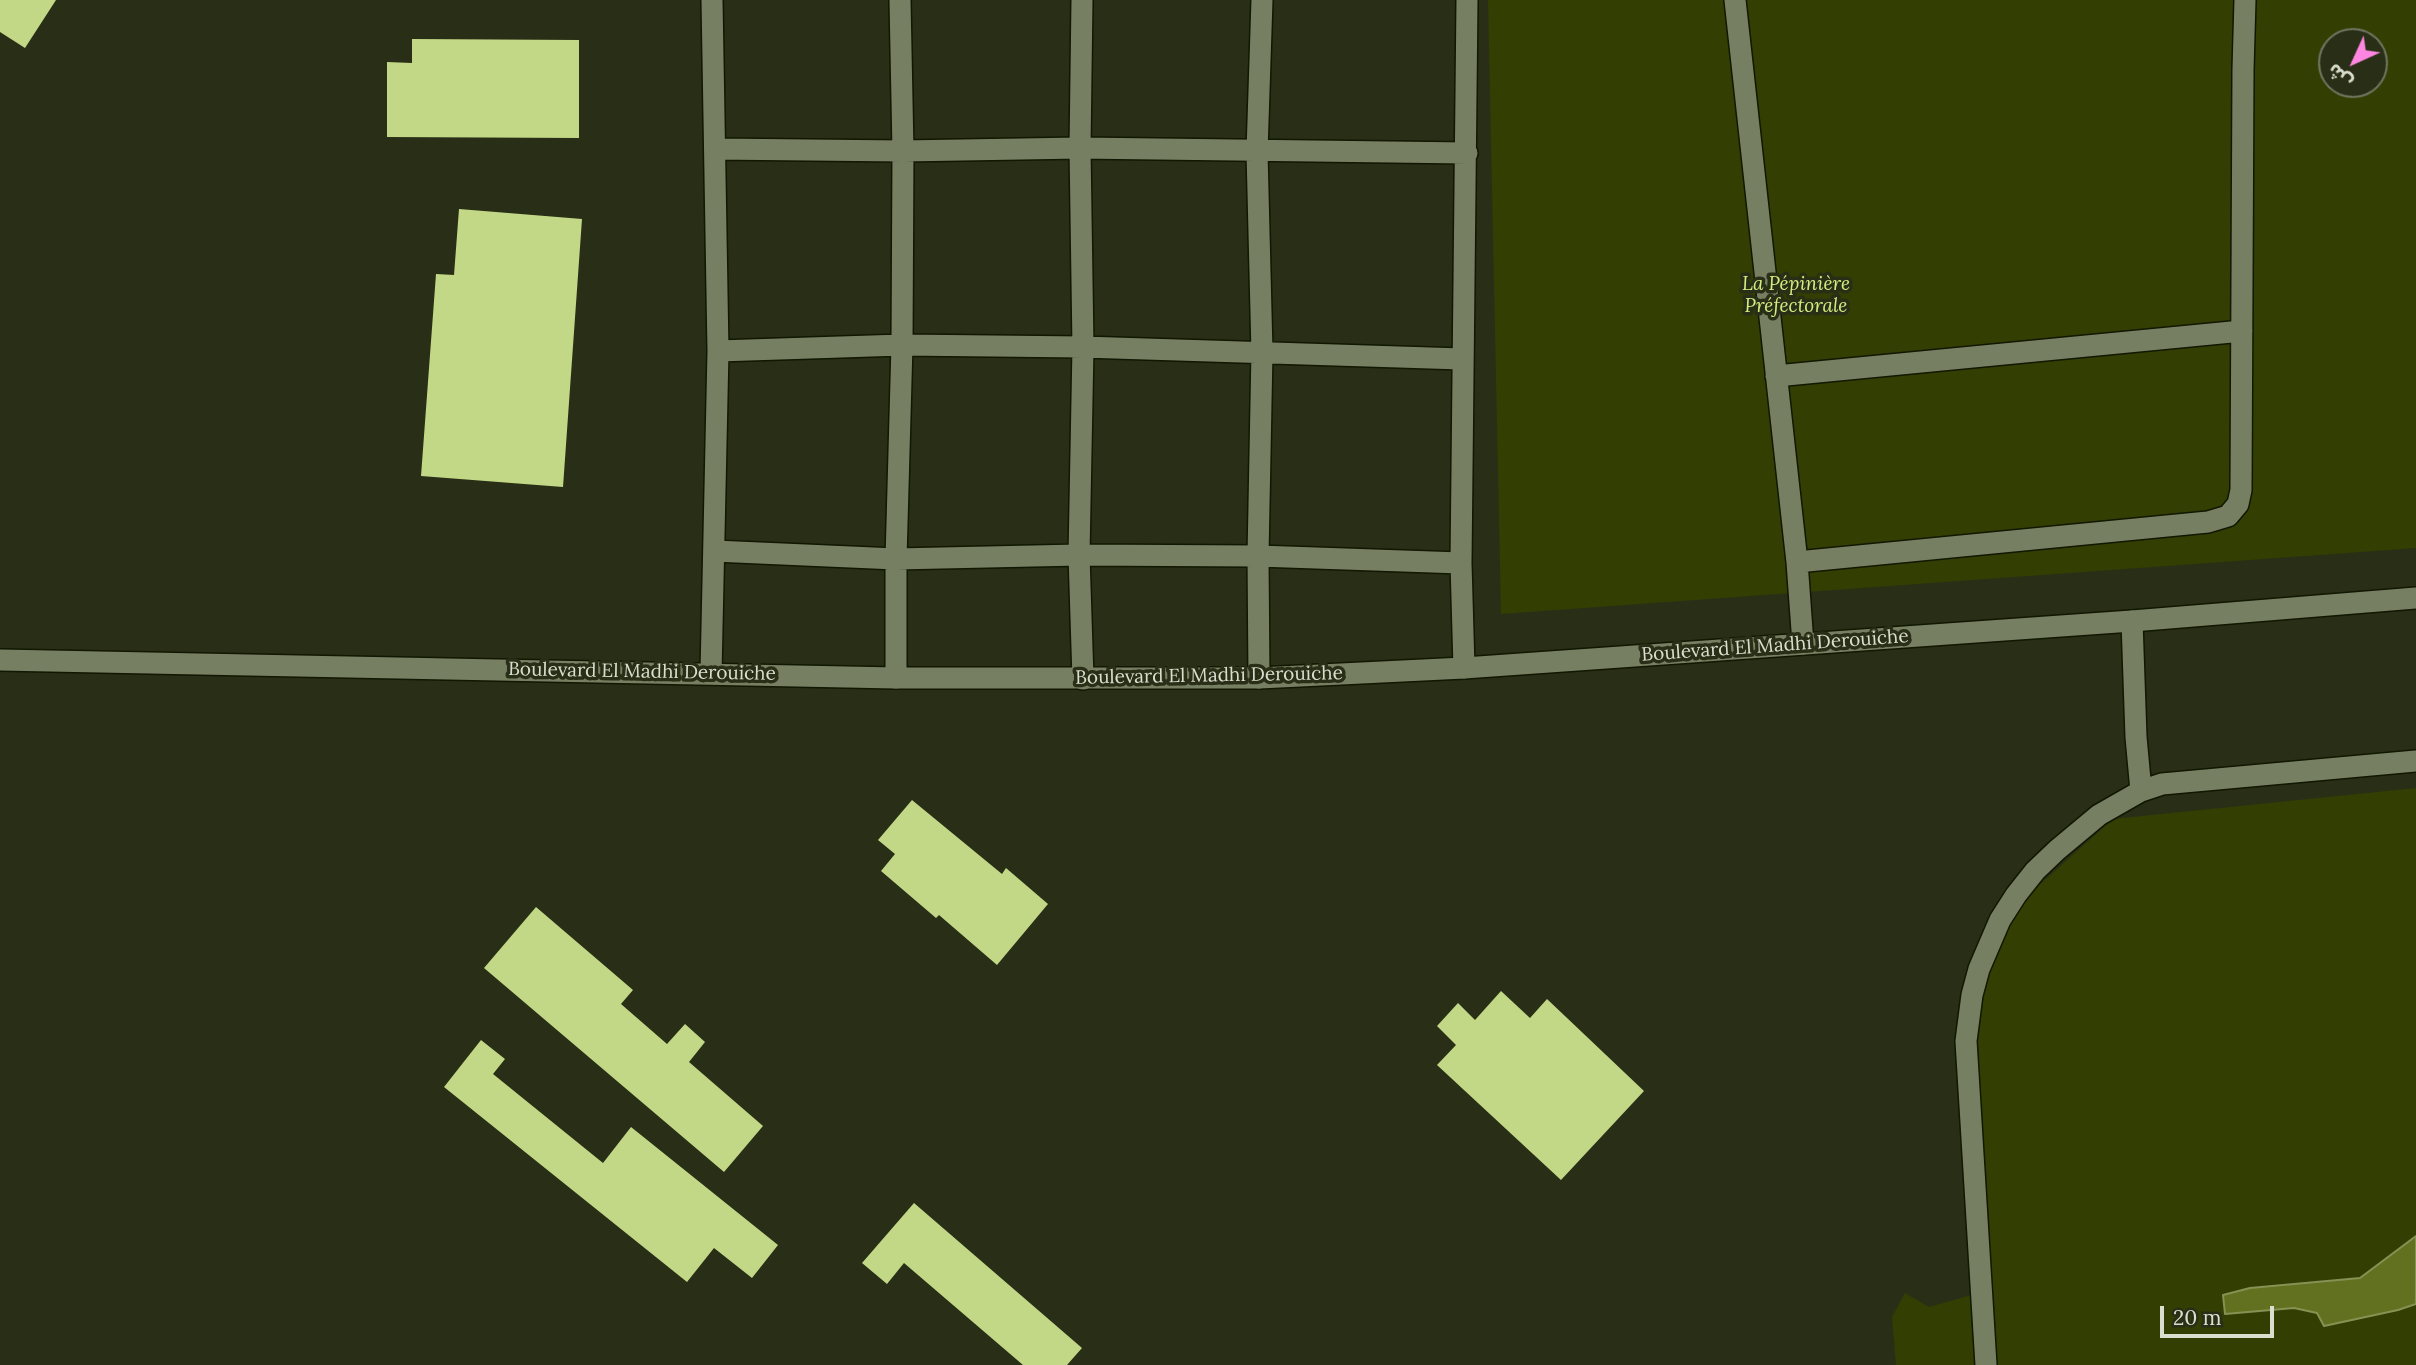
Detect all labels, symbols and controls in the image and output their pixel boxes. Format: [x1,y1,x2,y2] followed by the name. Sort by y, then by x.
[2318,28,2388,98] north arrow
[2322,59,2357,94] text: ش
[1742,274,1850,318] park label: La Pépinière Préfectorale
[1641,625,1909,667] street label: Boulevard El Madhi Derouiche
[508,658,776,686] street label: Boulevard El Madhi Derouiche
[1075,662,1343,690] street label: Boulevard El Madhi Derouiche
[2164,1292,2278,1336] scale bar
[2173,1304,2222,1331] text: 20 m

